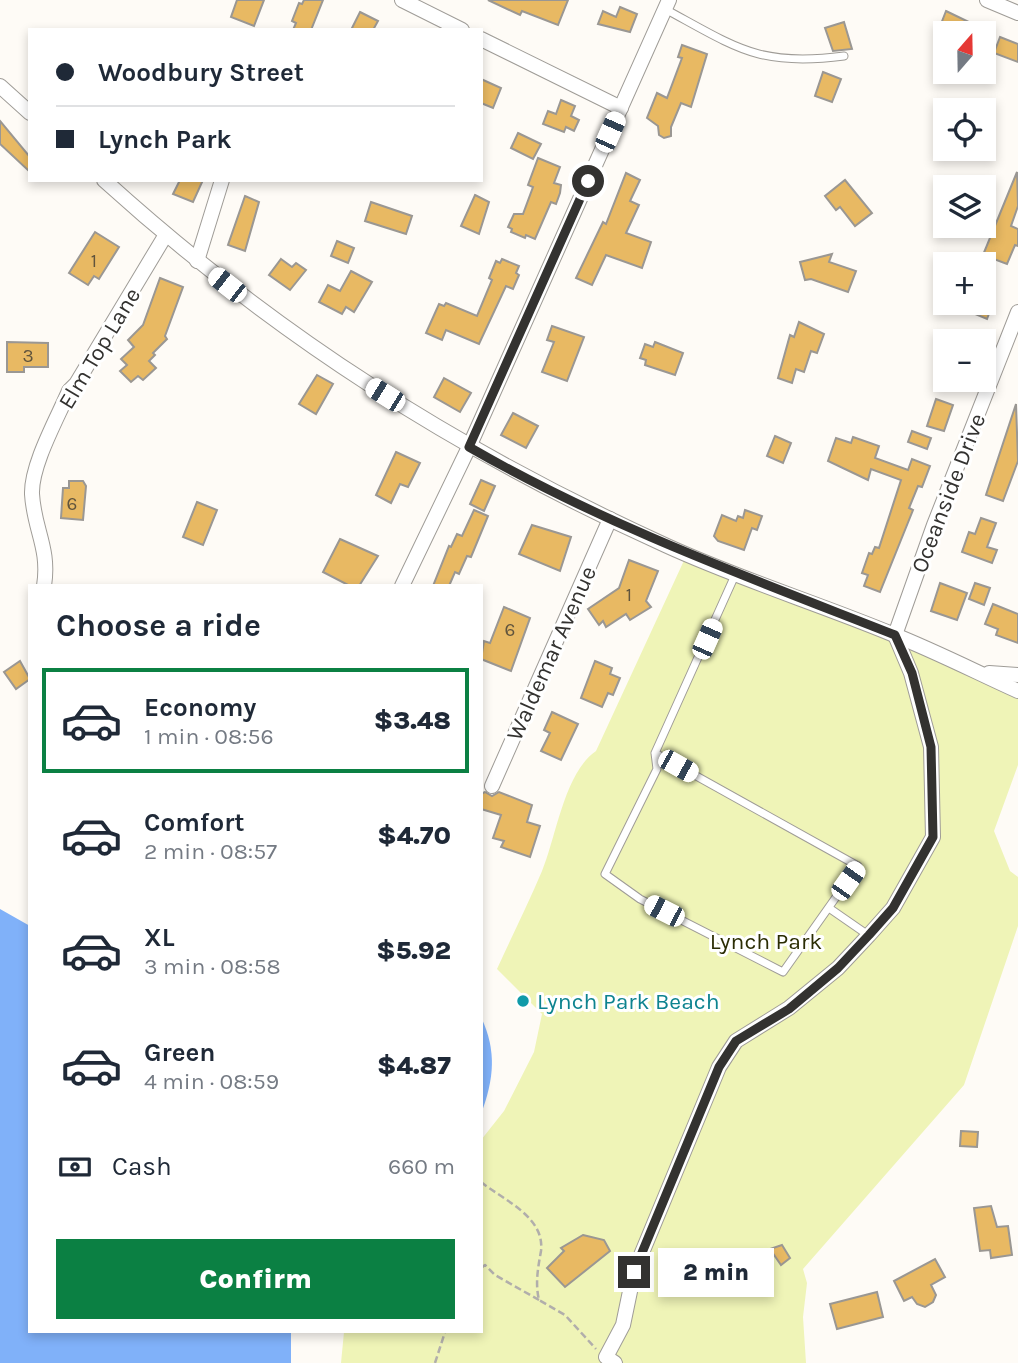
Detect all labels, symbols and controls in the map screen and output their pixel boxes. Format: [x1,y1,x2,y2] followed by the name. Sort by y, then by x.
[933,21,996,84] north arrow
[933,21,996,392] map controls
[98,57,304,88] text: Woodbury Street
[933,98,996,161] button: locate
[592,109,629,155] car
[98,124,232,155] text: Lynch Park
[572,165,604,197] route start
[933,175,996,238] button: layers
[91,250,97,272] house number: 1
[933,252,996,315] button: +
[204,264,251,306] car
[53,283,146,414] street label: Elm Top Lane
[933,329,996,392] button: −
[22,345,34,367] house number: 3
[362,375,409,415] car
[906,410,991,577] street label: Oceanside Drive
[67,493,77,515] house number: 6
[501,562,602,745] street label: Waldemar Avenue
[626,584,632,606] house number: 1
[56,607,261,644] text: Choose a ride
[689,616,726,662] car
[505,619,515,641] house number: 6
[60,689,123,752] icon: car
[144,692,256,723] text: Economy
[374,705,451,736] text: $3.48
[144,723,274,750] text: 1 min · 08:56
[655,747,702,785] car
[60,804,123,867] icon: car
[144,807,245,838] text: Comfort
[377,820,451,851] text: $4.70
[144,838,277,865] text: 2 min · 08:57
[828,858,869,904] car
[641,892,688,930] car
[60,919,123,982] icon: car
[144,922,175,953] text: XL
[710,928,822,955] park label: Lynch Park
[376,935,451,966] text: $5.92
[144,953,281,980] text: 3 min · 08:58
[537,988,720,1015] place label: Lynch Park Beach
[515,993,531,1009] marker: Lynch Park Beach
[60,1034,123,1097] icon: car
[144,1037,216,1068] text: Green
[377,1050,451,1081] text: $4.87
[144,1068,279,1095] text: 4 min · 08:59
[56,1148,94,1186] icon: cash
[112,1151,172,1182] text: Cash
[388,1153,455,1180] text: 660 m
[56,1239,455,1319] button: Confirm
[658,1248,774,1296] callout: 2 min
[618,1256,650,1288] route end
[683,1259,749,1286] text: 2 min

